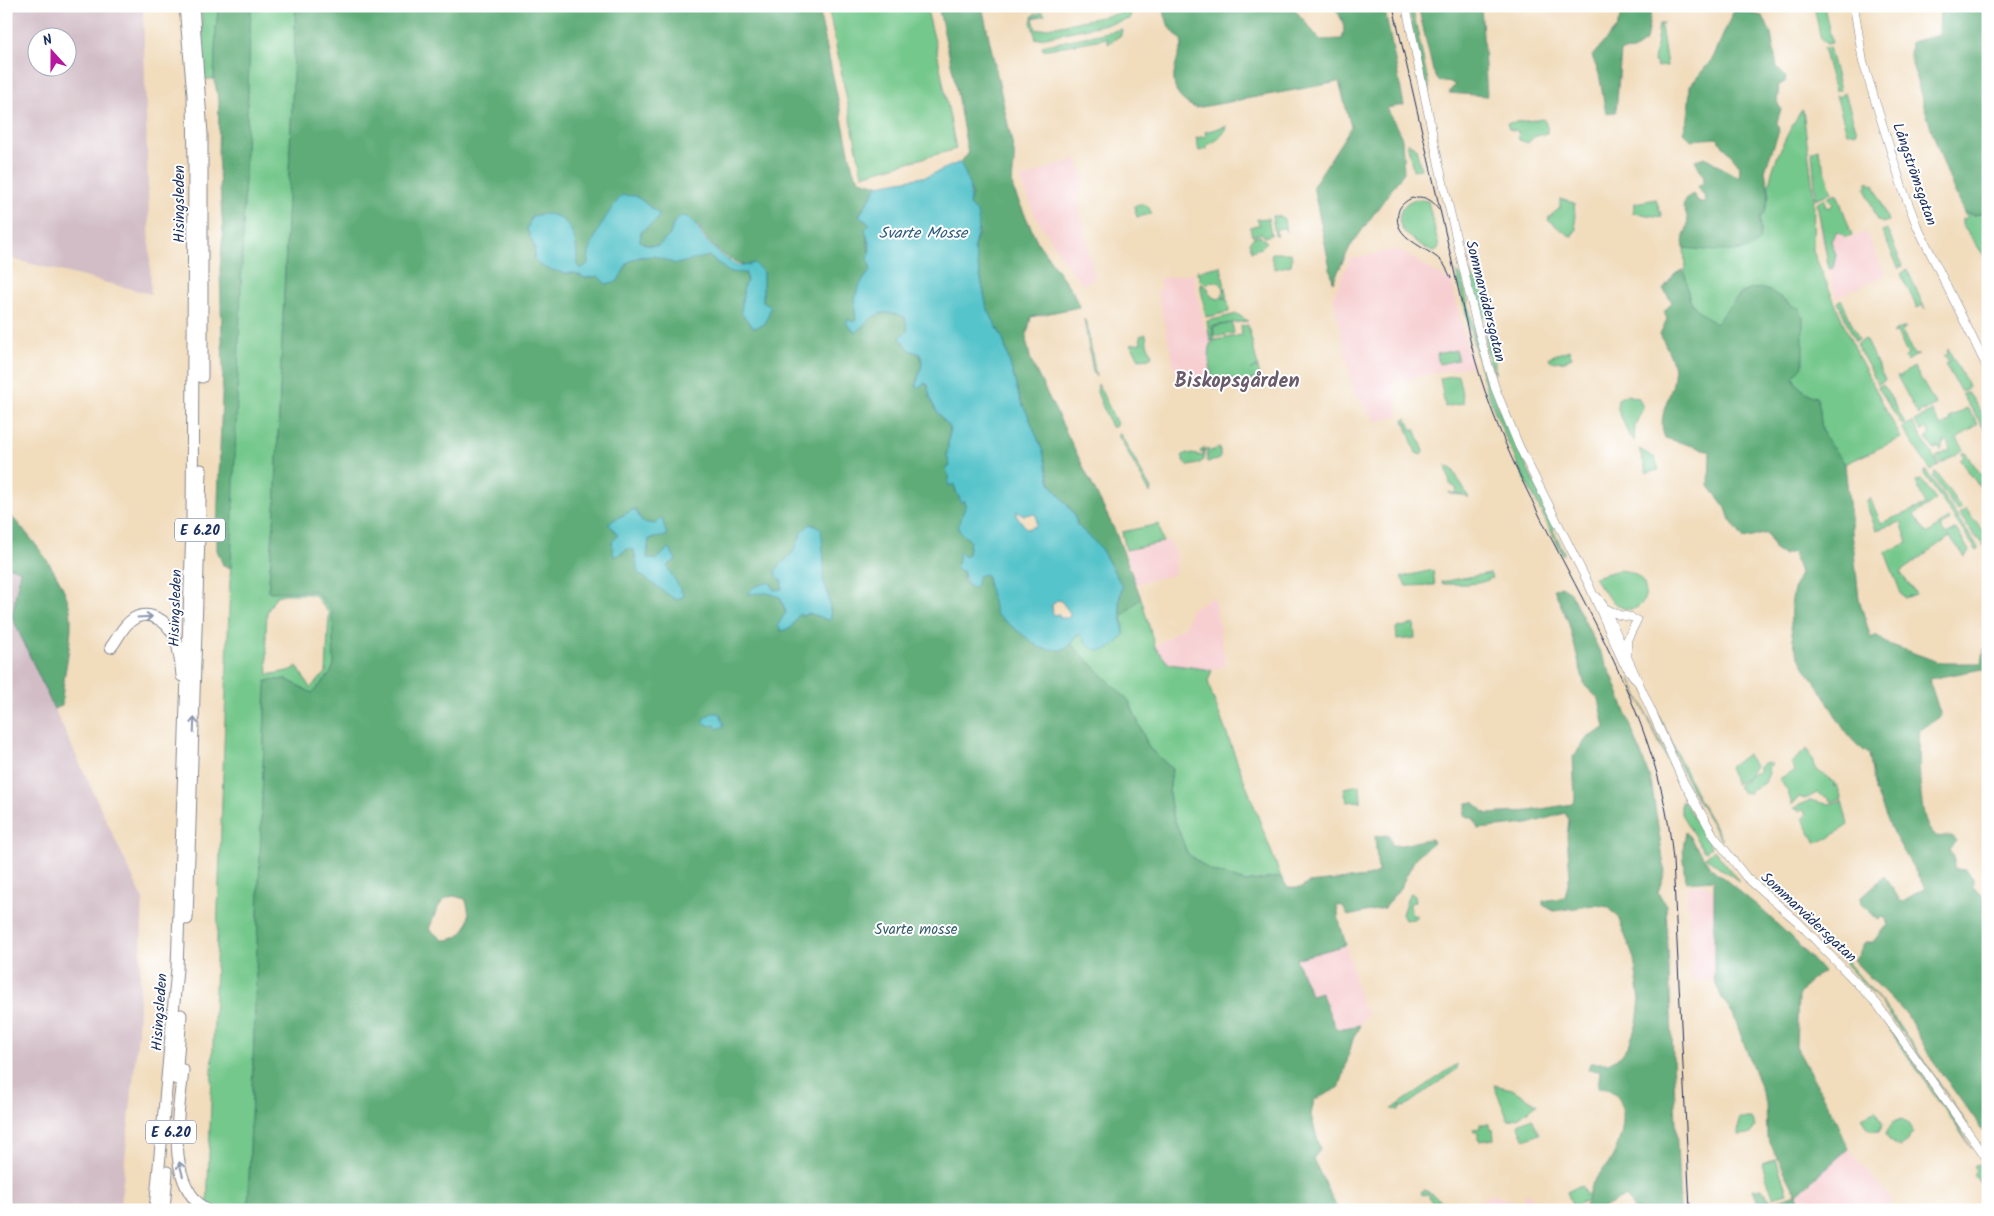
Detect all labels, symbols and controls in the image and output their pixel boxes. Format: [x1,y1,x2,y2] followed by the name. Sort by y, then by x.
[28,28,78,78] north arrow
[40,29,56,53] text: N
[1885,120,1943,229] street label: Långströmsgatan
[168,165,192,243] street label: Hisingsleden
[879,221,969,246] water label: Svarte Mosse
[1458,238,1512,365] street label: Sommarvädersgatan
[1175,366,1299,398] district label: Biskopsgården
[175,518,225,542] road number: E 6.20
[163,569,189,647] street label: Hisingsleden
[136,612,152,621] one-way arrow
[189,717,199,734] one-way arrow
[1755,866,1862,969] street label: Sommarvädersgatan
[874,918,958,942] park label: Svarte mosse
[145,972,175,1052] street label: Hisingsleden
[146,1120,196,1144] road number: E 6.20
[176,1162,185,1178] one-way arrow

